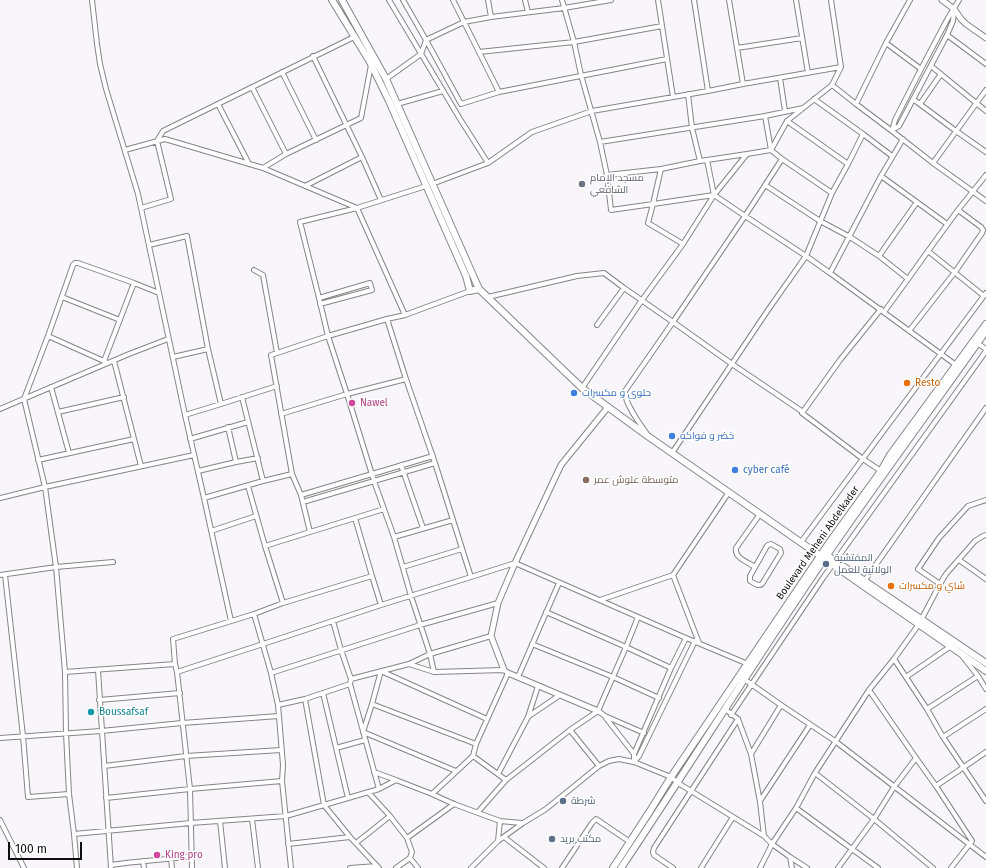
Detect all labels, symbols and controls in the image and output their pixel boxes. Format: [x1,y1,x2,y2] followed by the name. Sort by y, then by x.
[590,172,644,196] place label: مسجد الإمام الشافعي
[577,179,587,189] marker: مسجد الإمام الشافعي
[915,377,940,389] place label: Resto
[902,378,912,388] marker: Resto
[582,387,651,399] place label: حلوى و مكسرات
[569,388,579,398] marker: حلوى و مكسرات
[360,397,388,409] place label: Nawel
[347,398,357,408] marker: Nawel
[680,430,734,442] place label: خضر و فواكه
[667,431,677,441] marker: خضر و فواكه
[743,464,789,476] place label: cyber café
[730,465,740,475] marker: cyber café
[594,474,679,486] place label: متوسطة علوش عمر
[581,475,591,485] marker: متوسطة علوش عمر
[774,484,862,602] street label: Boulevard Meheni Abdelkader
[834,552,892,576] place label: المفتشية الولائية للعمل
[821,559,831,569] marker: المفتشية الولائية للعمل
[899,580,965,592] place label: شاي و مكسرات
[886,581,896,591] marker: شاي و مكسرات
[99,706,148,718] place label: Boussafsaf
[86,707,96,717] marker: Boussafsaf
[571,795,595,807] place label: شرطة
[558,796,568,806] marker: شرطة
[560,833,601,845] place label: مكتب بريد
[10,834,84,860] scale bar
[547,834,557,844] marker: مكتب بريد
[15,842,47,856] text: 100 m
[165,849,203,861] place label: King pro
[152,850,162,860] marker: King pro

